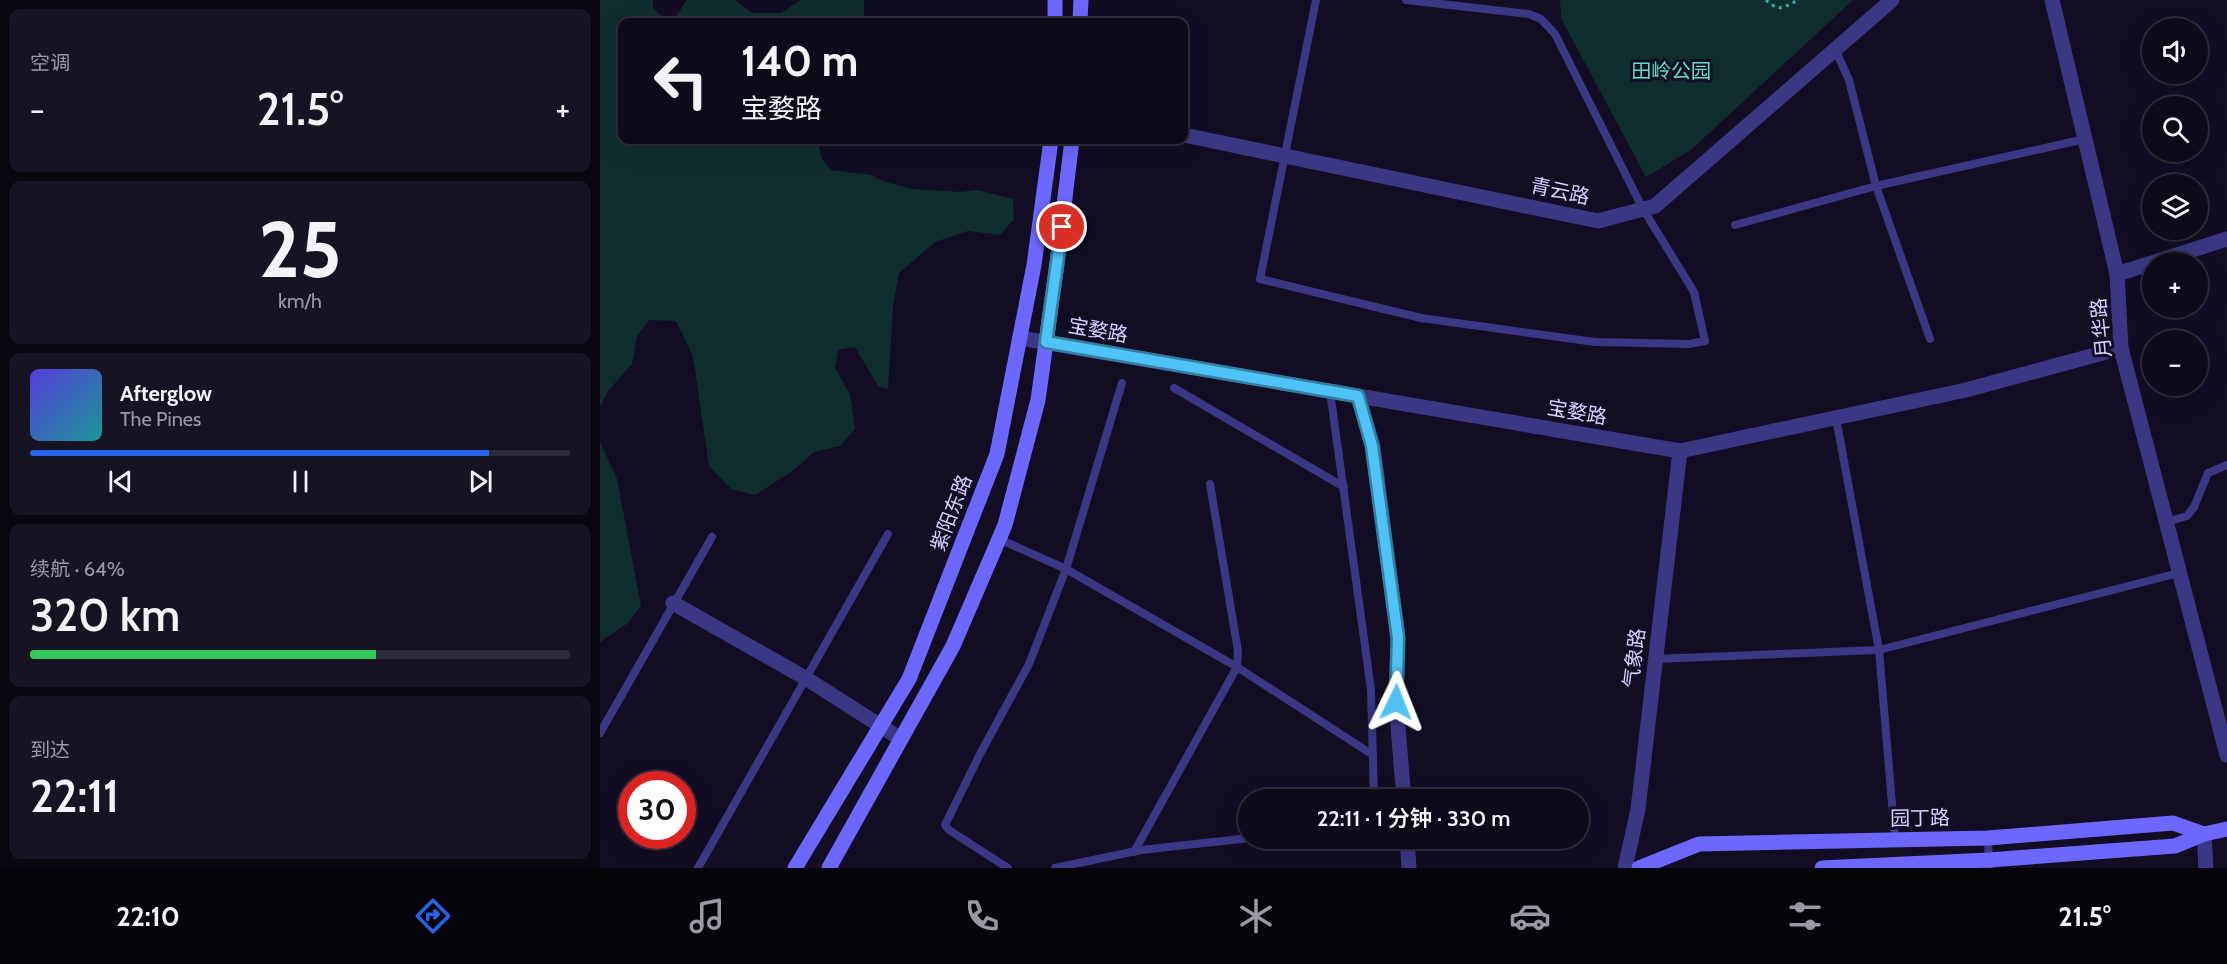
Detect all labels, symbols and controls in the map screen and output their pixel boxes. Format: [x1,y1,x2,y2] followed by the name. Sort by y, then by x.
[2142,18,2208,396] map controls
[2142,18,2208,84] button: sound
[741,35,858,87] text: 140 m
[642,42,720,120] icon: left
[30,51,70,75] text: 空调
[1631,59,1711,83] park label: 田岭公园
[257,82,343,136] text: 21.5°
[30,89,45,129] text: −
[555,89,570,129] text: +
[741,92,822,125] text: 宝婺路
[2142,96,2208,162] button: search
[1528,173,1592,209] street label: 青云路
[2142,174,2208,240] button: layers
[1036,201,1087,252] pin
[258,202,342,297] text: 25
[1045,210,1078,243] icon: arrive
[2142,252,2208,318] button: +
[278,289,322,313] text: km/h
[2086,297,2116,359] street label: 月华路
[1066,313,1130,347] street label: 宝婺路
[2142,330,2208,396] button: −
[120,380,212,407] text: Afterglow
[1545,395,1609,429] street label: 宝婺路
[120,407,201,431] text: The Pines
[104,465,137,498] icon: previous
[284,465,317,498] icon: pause
[464,465,497,498] icon: next
[925,471,977,555] street label: 紫阳东路
[30,557,125,581] text: 续航 · 64%
[30,588,180,642] text: 320 km
[1618,627,1650,689] street label: 气象路
[1364,670,1428,734] position arrow
[30,738,70,762] text: 到达
[30,769,119,823] text: 22:11
[618,771,696,849] speed limit sign: 30
[1317,805,1510,832] text: 22:11 · 1 分钟 · 330 m
[1890,805,1950,831] street label: 园丁路
[412,895,454,937] icon: directions
[686,895,728,937] icon: music
[961,895,1003,937] icon: phone
[1235,895,1277,937] icon: climate
[1509,895,1551,937] icon: car
[1784,895,1826,937] icon: filters
[116,900,180,933] text: 22:10
[2058,900,2111,933] text: 21.5°

